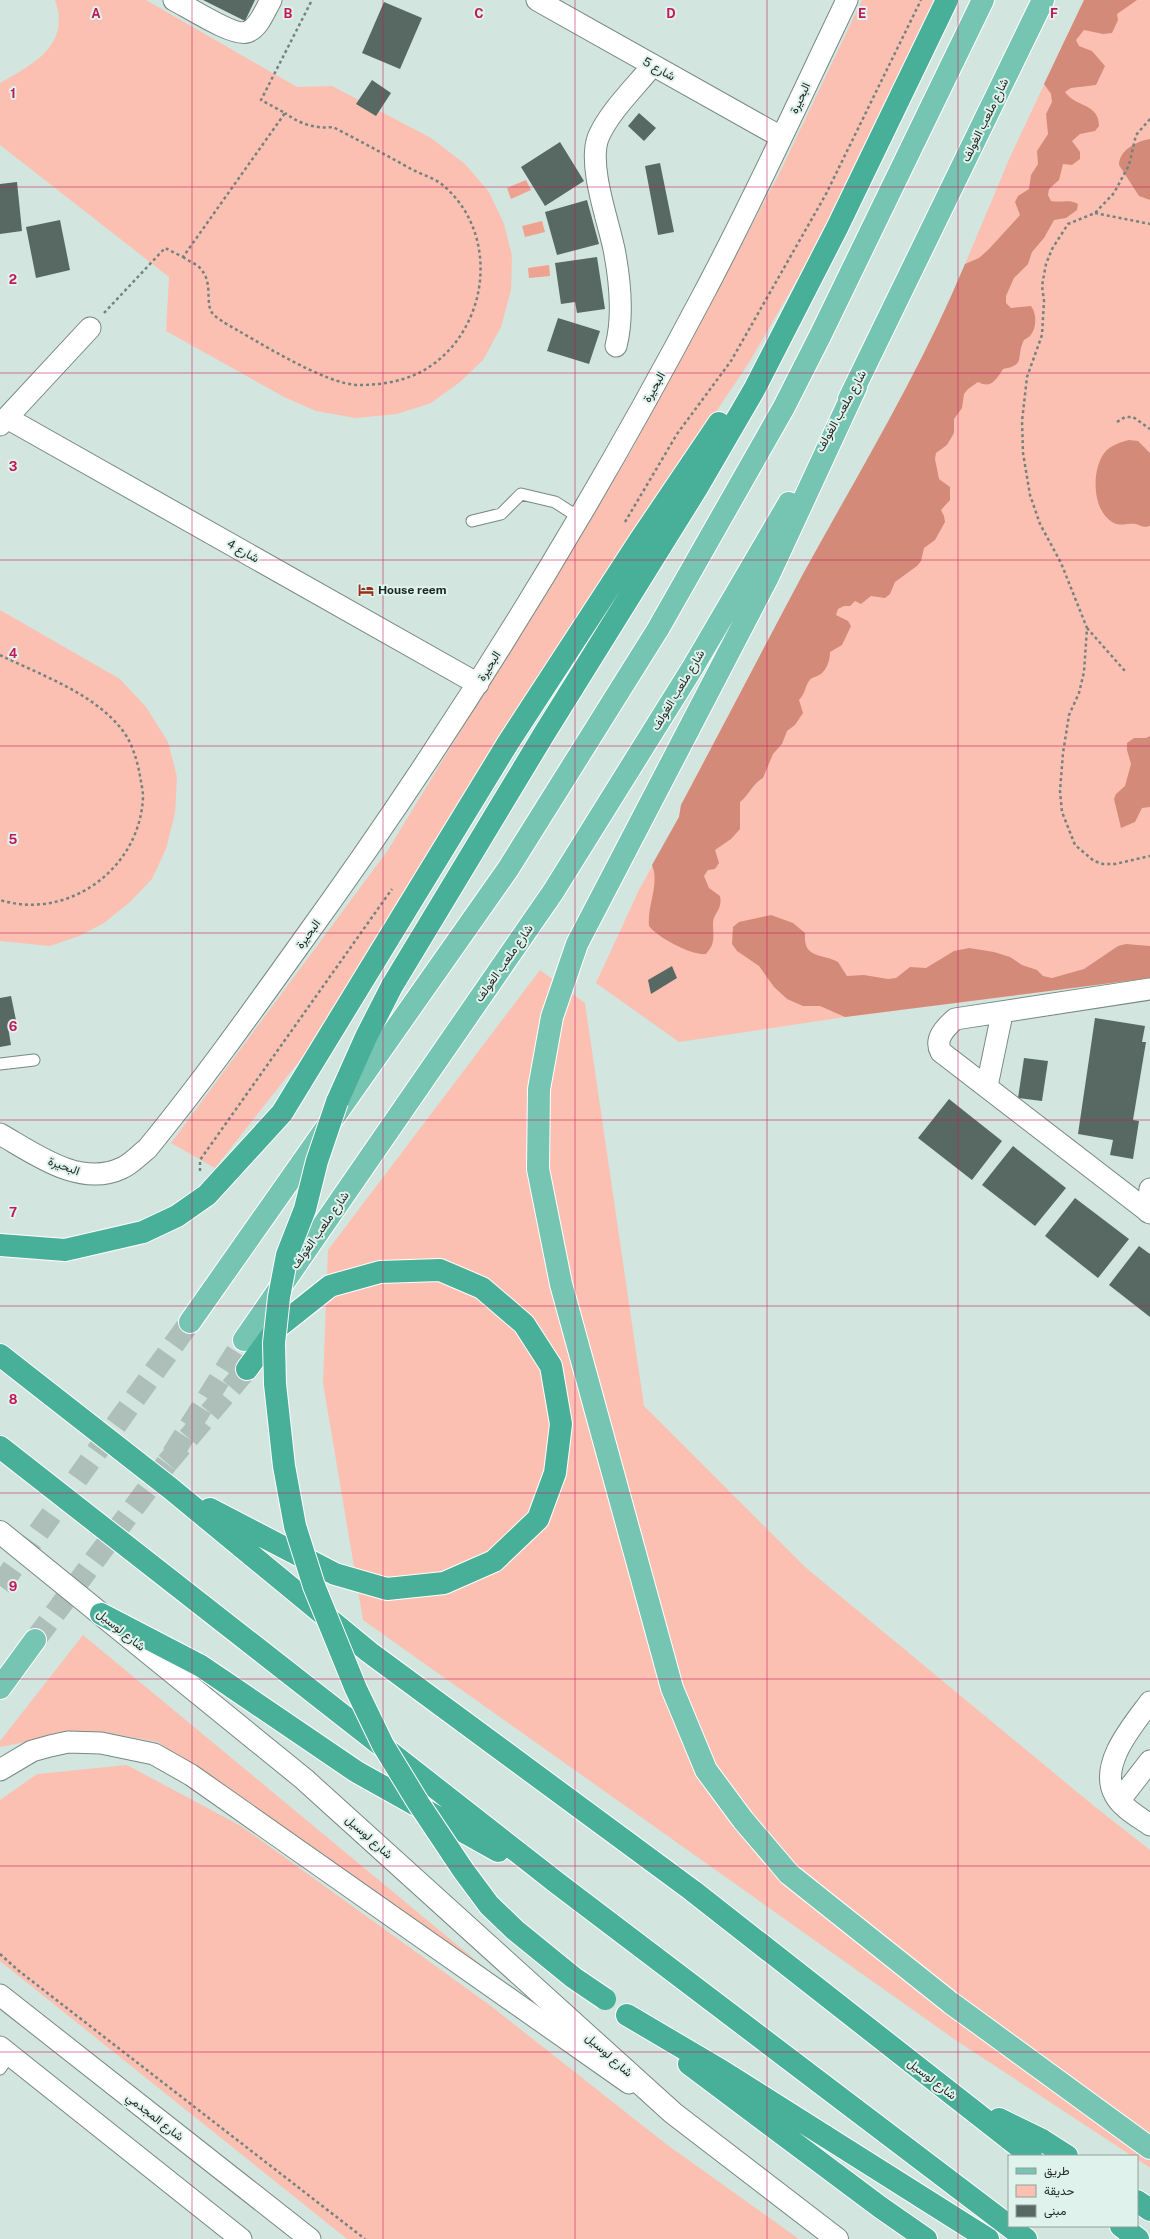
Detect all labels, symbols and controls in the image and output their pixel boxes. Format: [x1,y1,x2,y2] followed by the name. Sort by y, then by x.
[91,6,101,21] text: A
[284,6,293,21] text: B
[474,6,484,21] text: C
[666,6,676,21] text: D
[858,6,866,21] text: E
[1050,6,1058,21] text: F
[639,54,678,85] street label: شارع 5
[959,76,1013,165] street label: شارع ملعب الغولف
[787,80,814,116] street label: البحيرة
[10,86,16,101] text: 1
[9,272,17,287] text: 2
[813,368,871,455] street label: شارع ملعب الغولف
[640,369,669,405] street label: البحيرة
[9,459,18,474] text: 3
[224,536,262,567] street label: شارع 4
[357,581,375,599] hotel icon: House reem
[378,583,447,597] place label: House reem
[9,646,18,661] text: 4
[649,647,709,734] street label: شارع ملعب الغولف
[474,648,504,684] street label: البحيرة
[9,832,18,847] text: 5
[293,917,324,952] street label: البحيرة
[472,922,538,1006] street label: شارع ملعب الغولف
[9,1019,18,1034] text: 6
[46,1154,82,1179] street label: البحيرة
[288,1189,354,1273] street label: شارع ملعب الغولف
[9,1205,17,1220] text: 7
[9,1392,18,1407] text: 8
[9,1579,17,1594] text: 9
[93,1606,148,1655] street label: شارع لوسيل
[341,1812,395,1863] street label: شارع لوسيل
[581,2030,635,2081] street label: شارع لوسيل
[904,2056,959,2104] street label: شارع لوسيل
[122,2090,187,2146] street label: شارع المجدمي
[1008,2155,1138,2227] legend
[1044,2164,1070,2179] text: طريق
[1044,2184,1074,2198] text: حديقة
[1044,2204,1066,2219] text: مبنى

